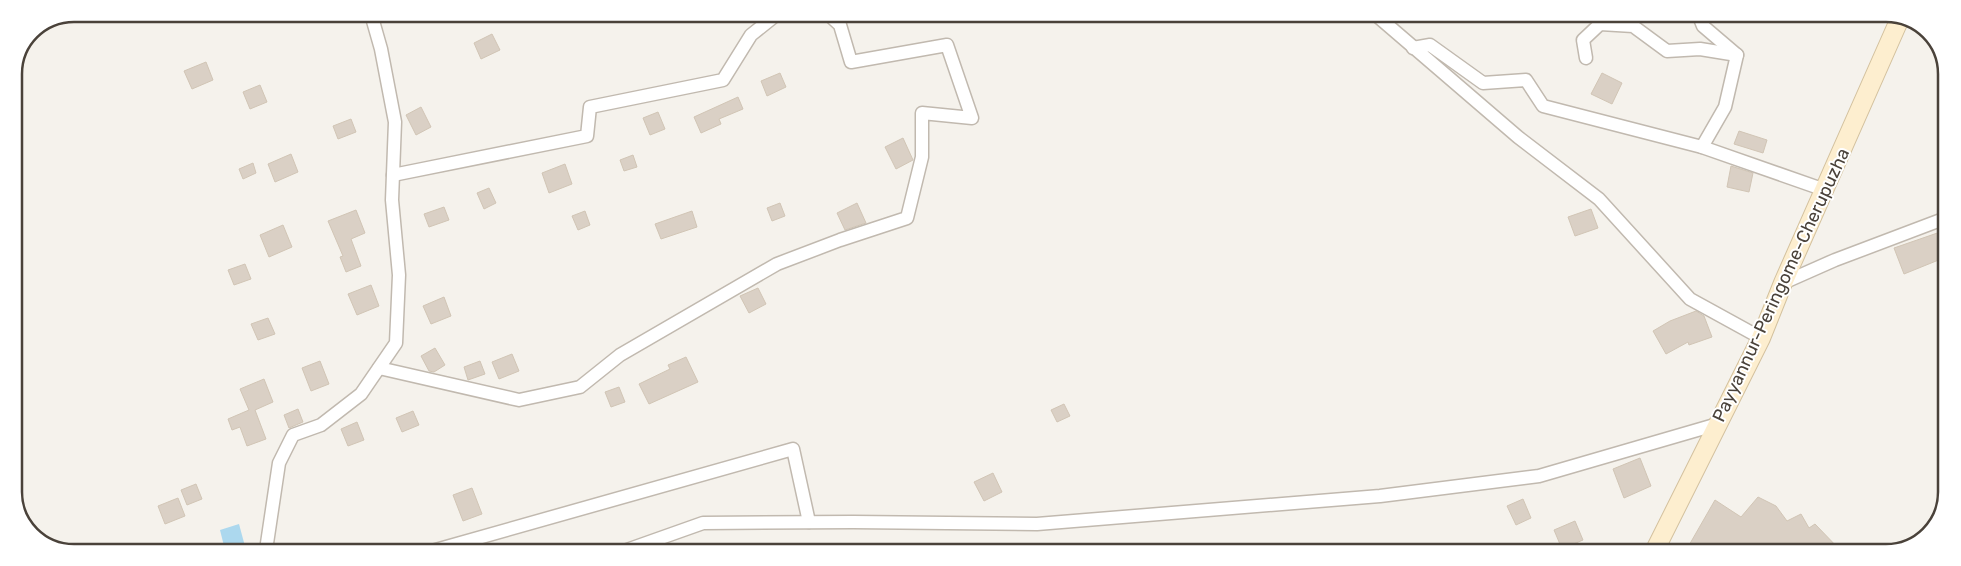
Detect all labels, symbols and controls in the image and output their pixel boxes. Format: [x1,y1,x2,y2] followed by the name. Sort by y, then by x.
[1708,145,1854,425] street label: Payyannur-Peringome-Cherupuzha

